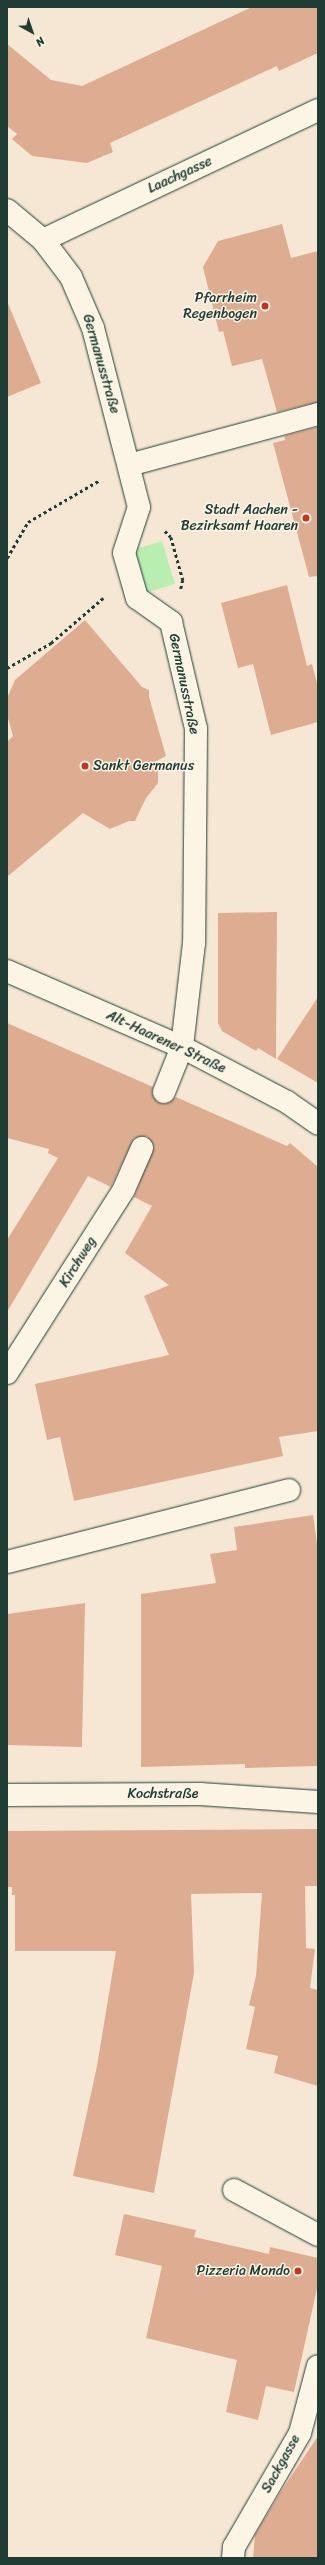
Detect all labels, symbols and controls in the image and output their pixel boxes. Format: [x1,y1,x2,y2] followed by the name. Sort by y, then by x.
[12,12,52,52] north arrow
[31,32,49,51] text: N
[145,153,215,197] street label: Laachgasse
[183,290,257,322] place label: Pfarrheim Regenbogen
[260,301,270,311] marker: Pfarrheim Regenbogen
[79,312,123,416] street label: Germanusstraße
[181,502,298,534] place label: Stadt Aachen - Bezirksamt Haaren
[301,513,311,523] marker: Stadt Aachen - Bezirksamt Haaren
[165,632,203,736] street label: Germanusstraße
[93,758,194,774] place label: Sankt Germanus
[80,761,90,771] marker: Sankt Germanus
[103,1007,229,1077] street label: Alt-Haarener Straße
[56,1234,100,1290] street label: Kirchweg
[128,1786,198,1802] street label: Kochstraße
[196,2263,290,2279] place label: Pizzeria Mondo
[293,2266,303,2276] marker: Pizzeria Mondo
[258,2432,304,2496] street label: Sackgasse

